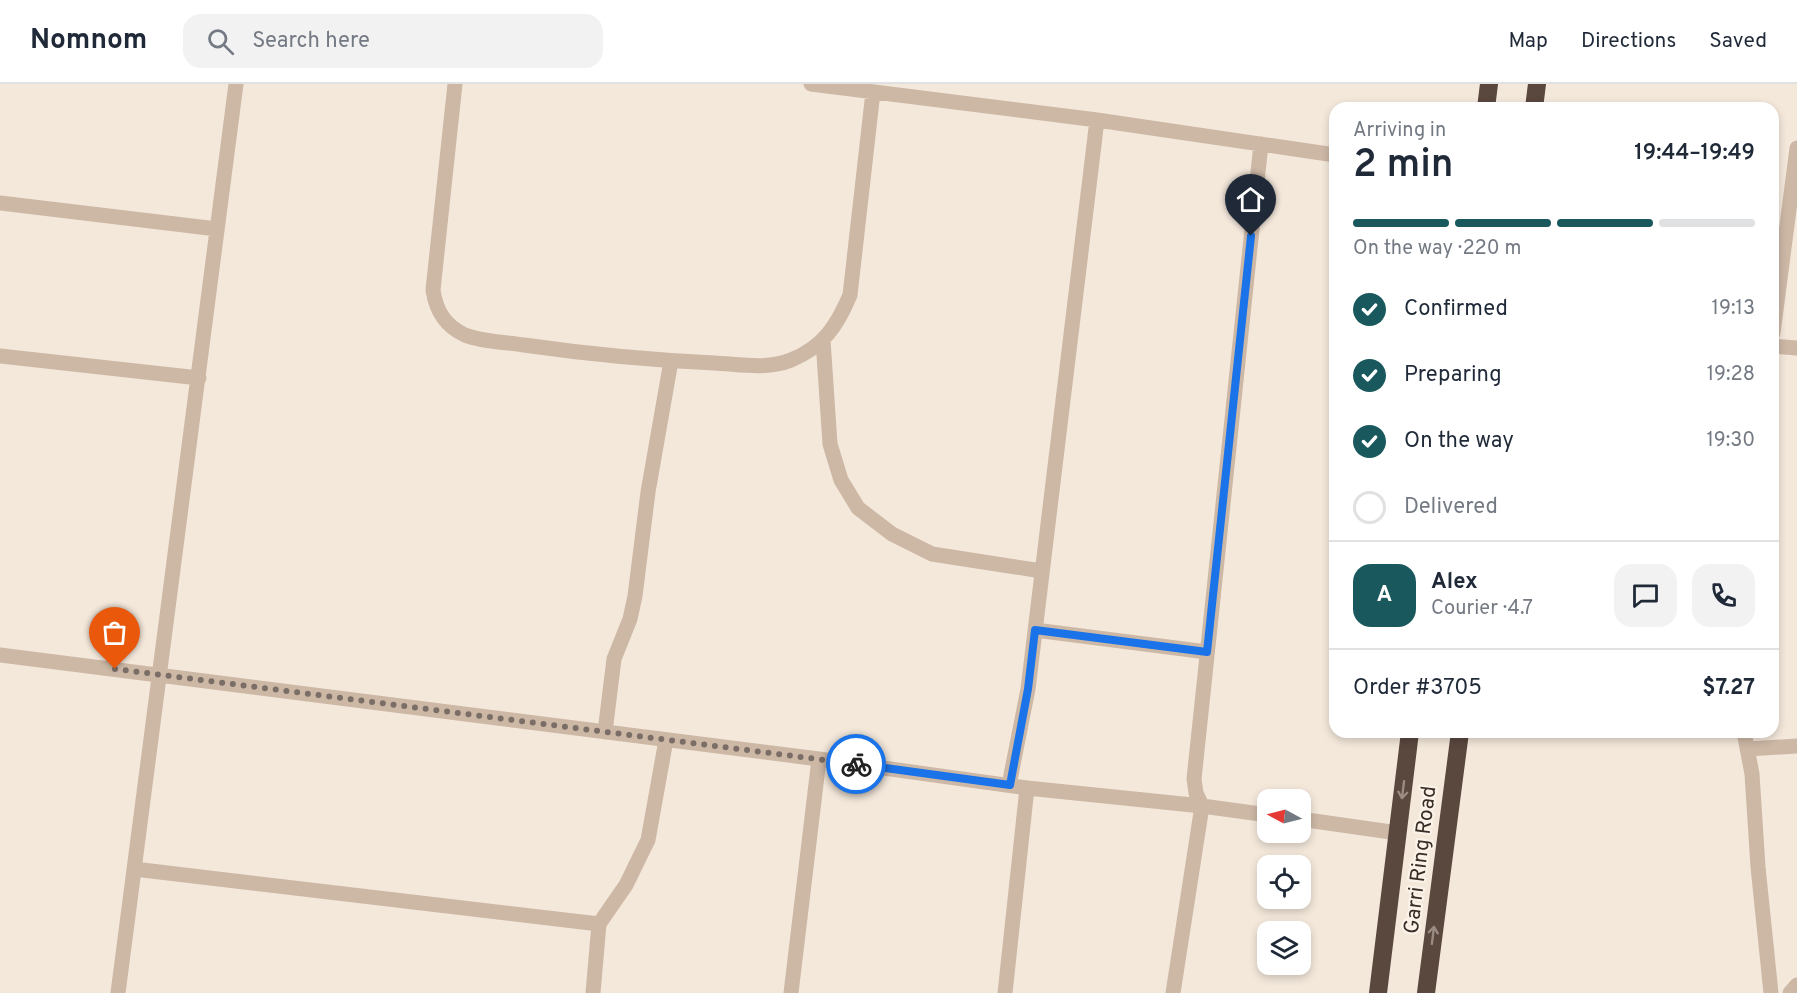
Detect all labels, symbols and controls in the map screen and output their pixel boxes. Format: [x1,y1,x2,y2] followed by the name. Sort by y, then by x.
[183,14,603,68] search box
[30,23,147,59] text: Nomnom
[204,25,237,58] icon: search
[252,28,370,55] text: Search here
[1508,28,1548,55] text: Map
[1581,28,1676,55] text: Directions
[1709,28,1767,55] text: Saved
[1353,118,1446,144] text: Arriving in
[1634,140,1755,167] text: 19:44–19:49
[1353,142,1454,191] text: 2 min
[1225,174,1276,236] pin
[1234,183,1267,216] icon: home
[1353,236,1521,262] text: On the way · 220 m
[1353,293,1386,326] icon: check
[1404,296,1508,323] text: Confirmed
[1712,296,1755,322] text: 19:13
[1353,359,1386,392] icon: check
[1404,362,1502,389] text: Preparing
[1707,362,1755,388] text: 19:28
[1353,425,1386,458] icon: check
[1404,428,1514,455] text: On the way
[1706,428,1755,454] text: 19:30
[1404,494,1498,521] text: Delivered
[1614,564,1677,627] button: chat
[1692,564,1755,627] button: phone
[1431,569,1478,596] text: Alex
[1377,582,1392,609] text: A
[1431,596,1533,622] text: Courier · 4.7
[89,607,140,669] pin
[98,616,131,649] icon: bag
[1353,675,1482,702] text: Order #3705
[1702,675,1755,702] text: $7.27
[826,734,886,794] courier
[840,748,873,781] icon: bike
[1397,780,1408,799] one-way arrow
[1399,784,1443,936] street label: Garri Ring Road
[1257,789,1311,843] north arrow
[1257,789,1311,975] map controls
[1257,855,1311,909] button: locate
[1257,921,1311,975] button: layers
[1428,926,1439,945] one-way arrow

